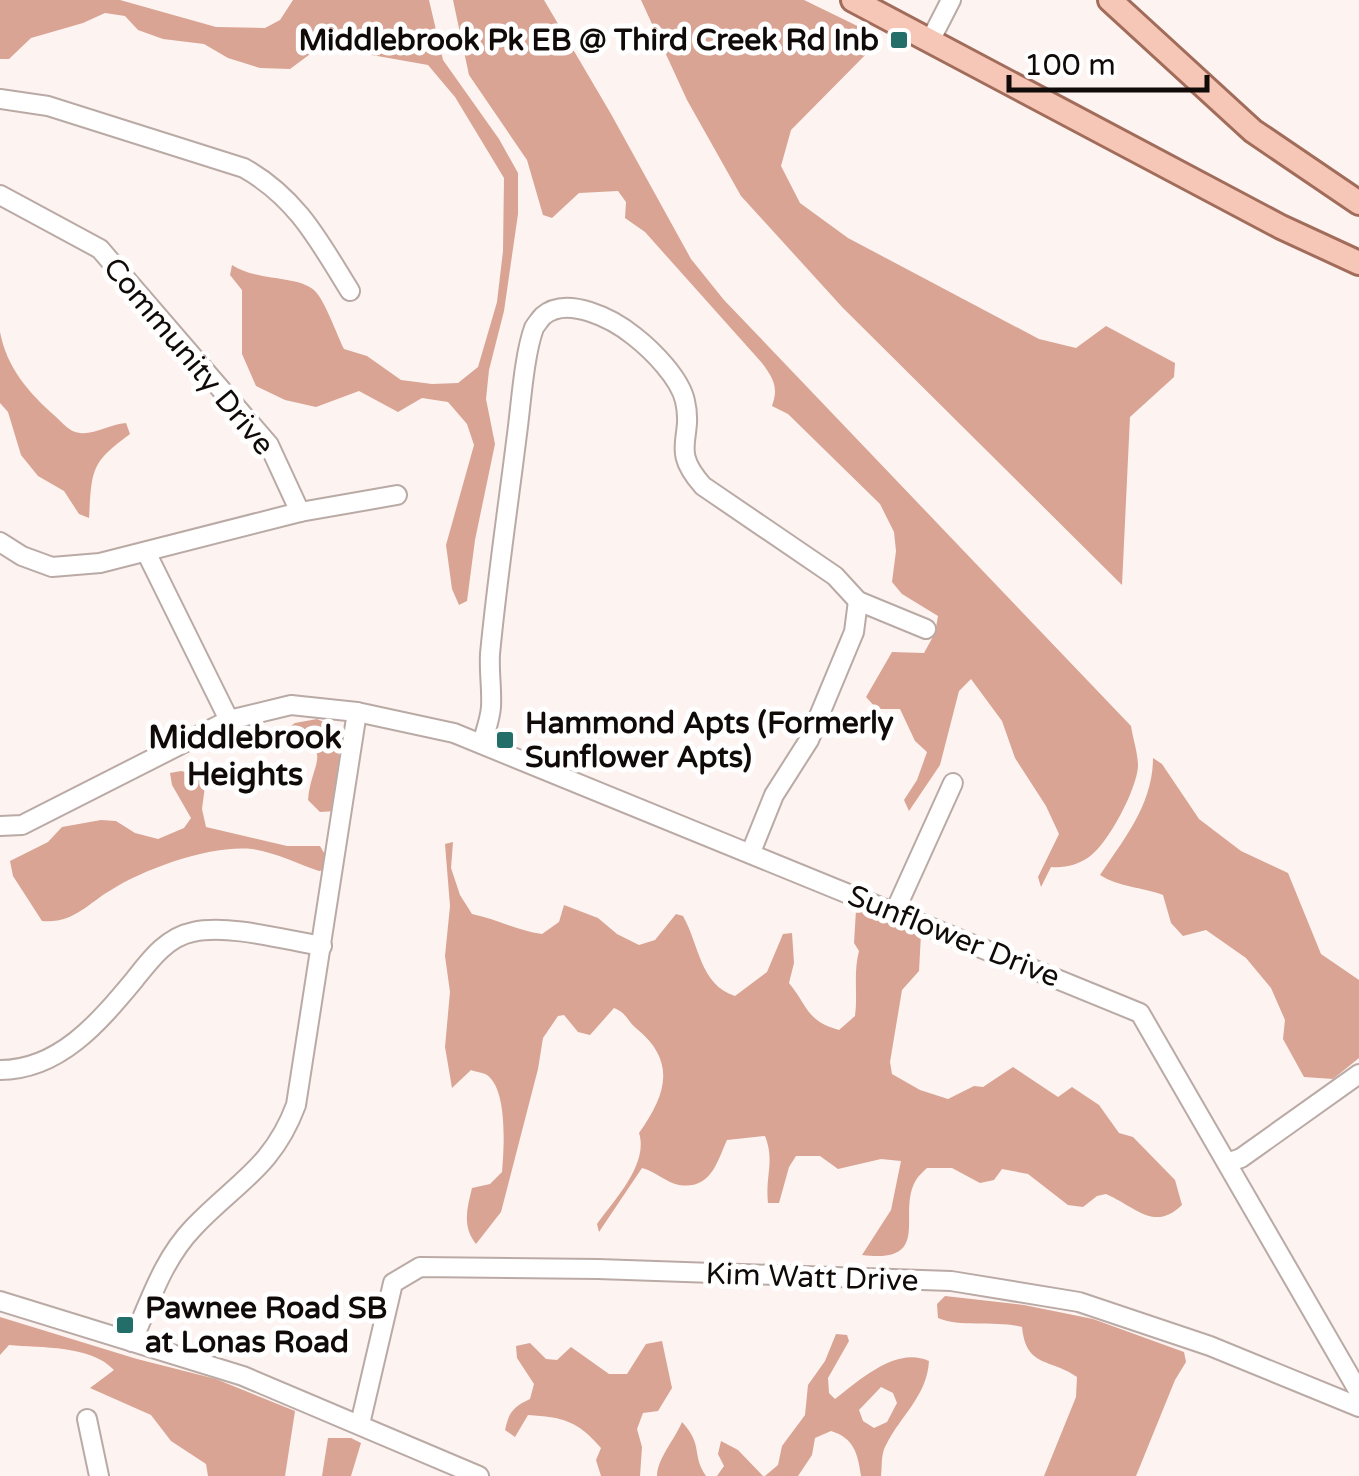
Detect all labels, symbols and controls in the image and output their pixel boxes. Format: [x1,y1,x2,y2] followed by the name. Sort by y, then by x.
[298,22,879,59] place label: Middlebrook Pk EB @ Third Creek Rd Inb
[888,29,910,51] marker: Middlebrook Pk EB @ Third Creek Rd Inb
[1009,30,1206,92] scale bar
[1024,47,1116,84] text: 100 m
[95,250,282,463] street label: Community Drive
[525,705,894,776] place label: Hammond Apts (Formerly Sunflower Apts)
[148,719,342,794] district label: Middlebrook Heights
[494,729,516,751] marker: Hammond Apts (Formerly Sunflower Apts)
[842,877,1065,996] street label: Sunflower Drive
[705,1255,919,1300] street label: Kim Watt Drive
[145,1290,387,1361] place label: Pawnee Road SB at Lonas Road
[114,1314,136,1336] marker: Pawnee Road SB at Lonas Road

